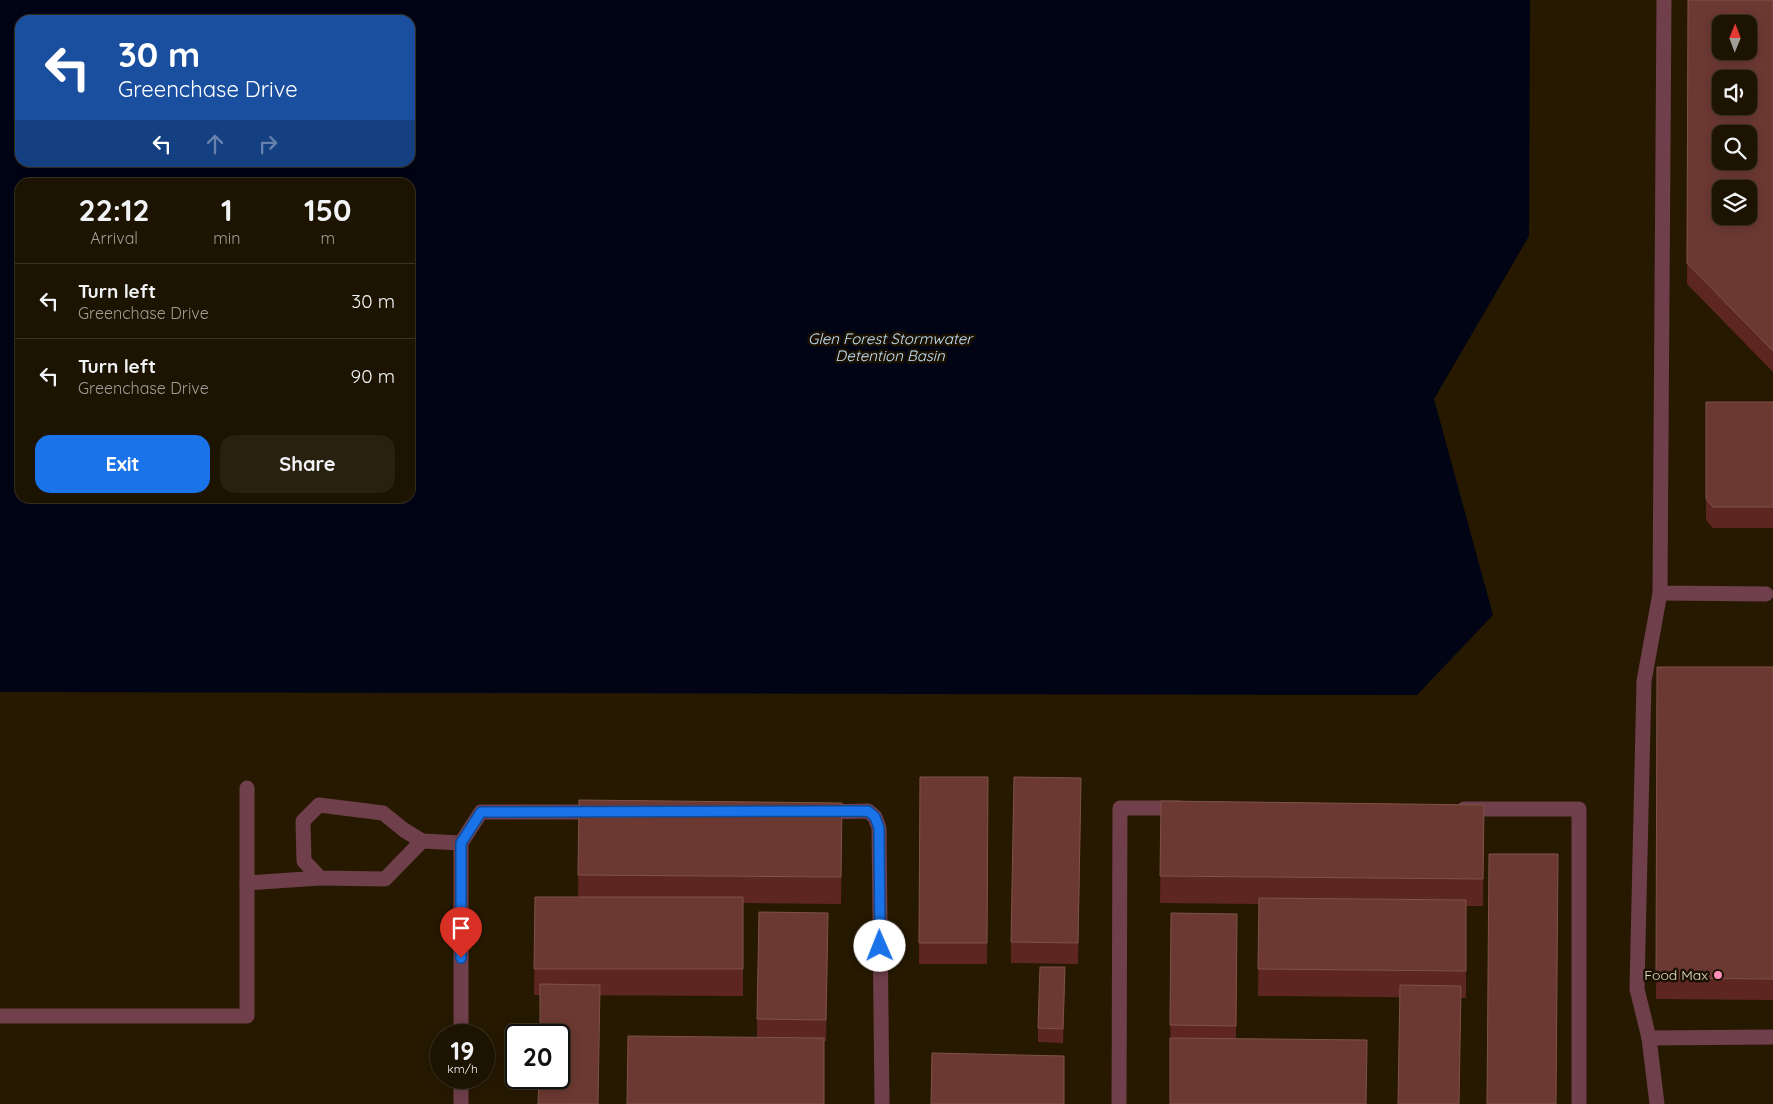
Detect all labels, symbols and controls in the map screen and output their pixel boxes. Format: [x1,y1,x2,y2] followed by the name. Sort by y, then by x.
[1712,15,1758,60] north arrow
[1712,15,1757,225] map controls
[118,32,200,76] text: 30 m
[35,35,100,100] icon: left
[1712,70,1757,115] button: sound
[118,75,298,103] text: Greenchase Drive
[1712,125,1757,170] button: search
[148,130,176,158] icon: left
[201,130,229,158] icon: ahead
[254,130,282,158] icon: right
[1712,180,1757,225] button: layers
[79,191,150,229] text: 22:12
[221,191,233,229] text: 1
[304,191,351,229] text: 150
[90,228,138,248] text: Arrival
[213,228,240,248] text: min
[320,228,335,248] text: m
[78,279,156,303] text: Turn left
[35,287,63,315] icon: left
[351,289,395,313] text: 30 m
[78,303,209,323] text: Greenchase Drive
[808,329,974,365] water label: Glen Forest Stormwater Detention Basin
[78,354,156,378] text: Turn left
[35,362,63,390] icon: left
[351,364,395,388] text: 90 m
[78,378,209,398] text: Greenchase Drive
[35,435,210,493] button: Exit
[220,435,395,493] button: Share
[440,907,482,958] pin
[447,914,475,942] icon: arrive
[853,919,905,971] position arrow
[1644,966,1708,984] place label: Food Max
[1712,969,1724,981] marker: Food Max
[505,1024,570,1089] speed limit sign: 20
[451,1035,474,1066] text: 19
[447,1061,478,1076] text: km/h

